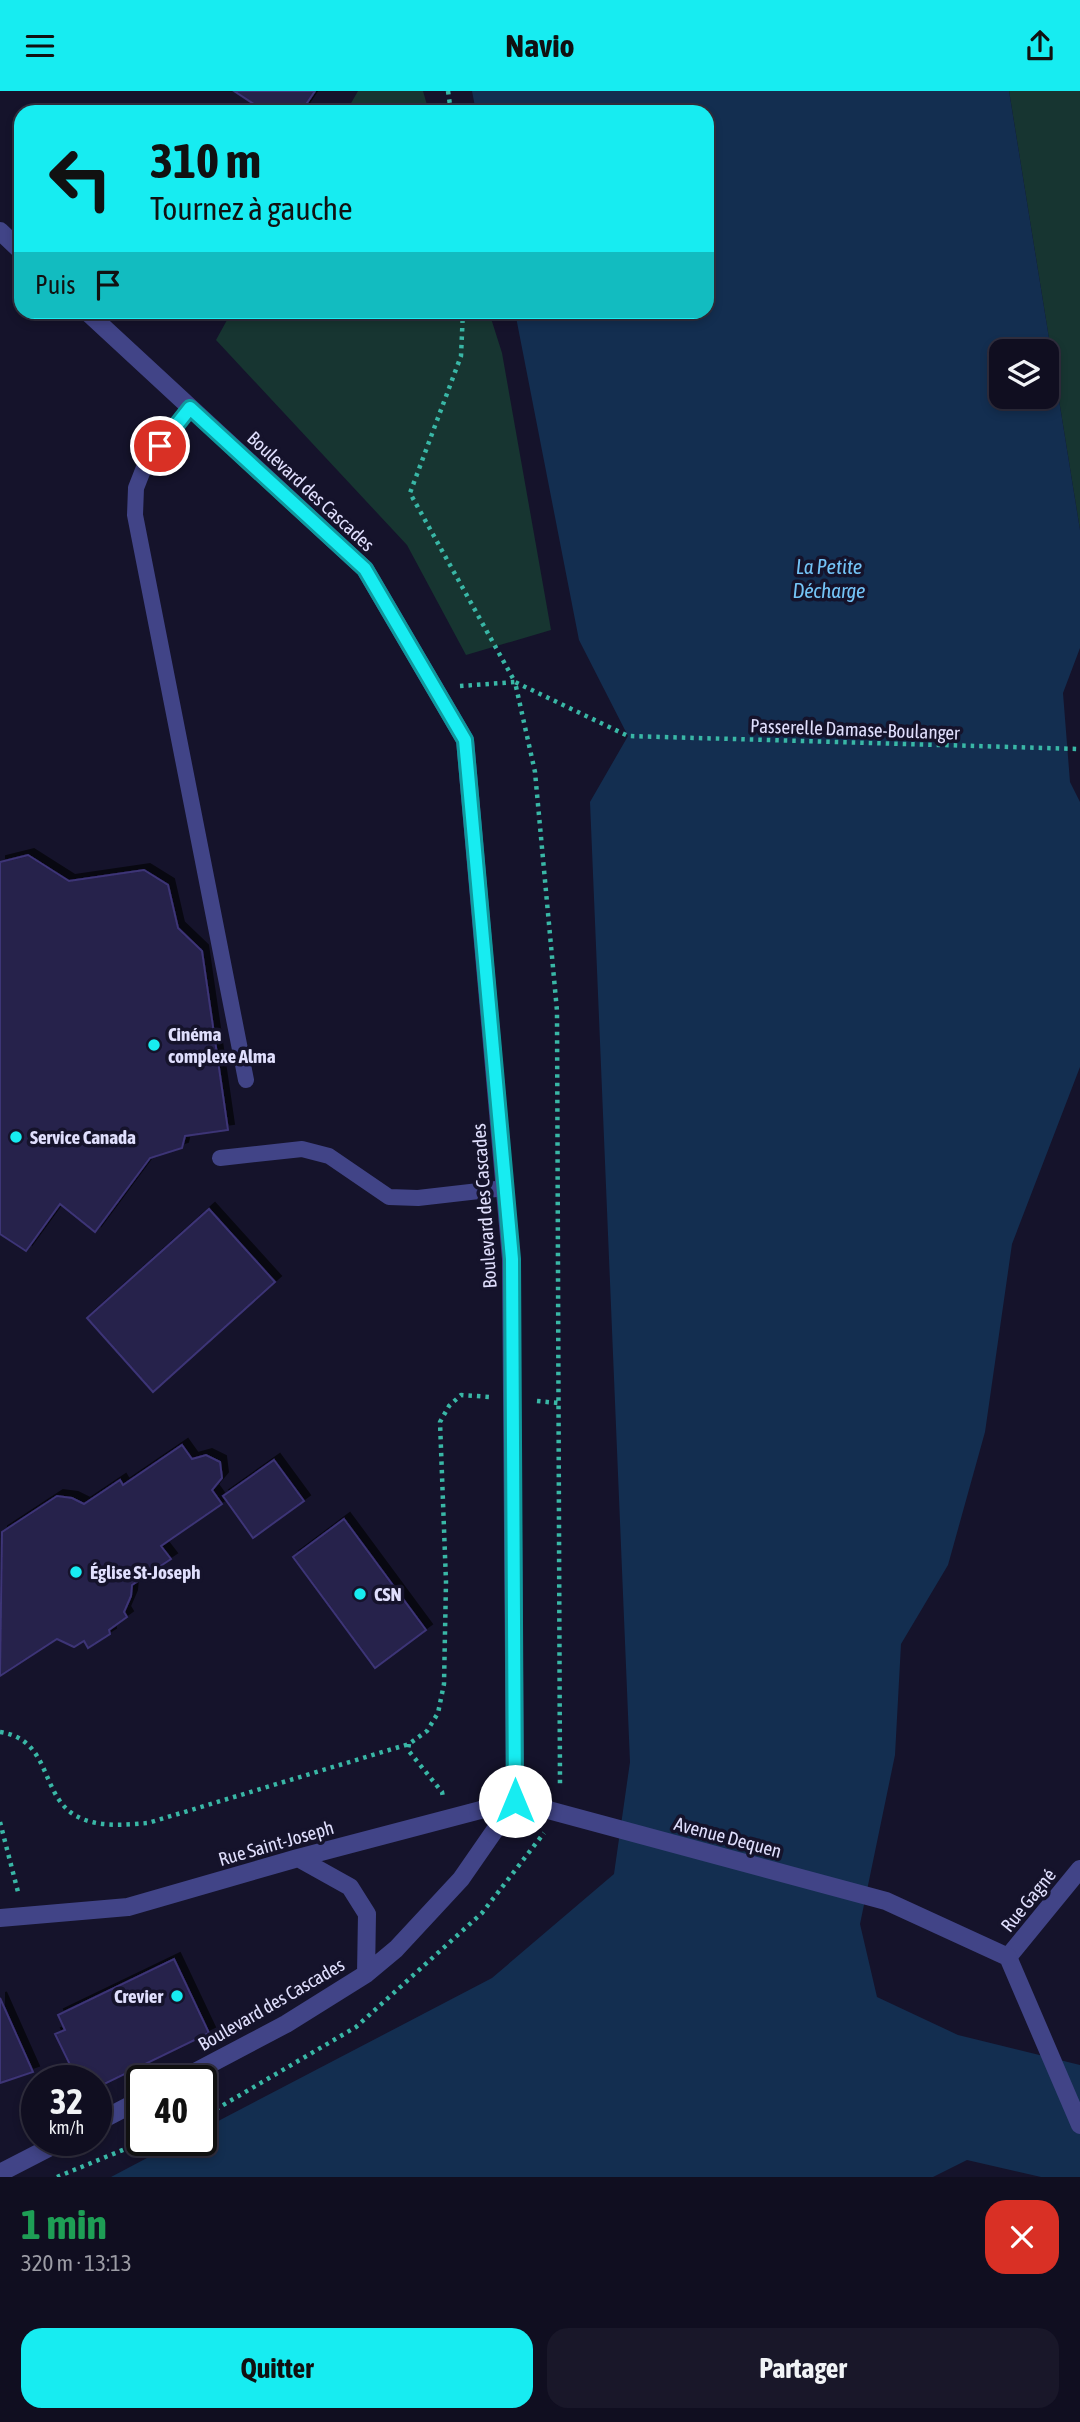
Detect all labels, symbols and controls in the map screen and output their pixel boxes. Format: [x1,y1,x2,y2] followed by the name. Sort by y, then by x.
[21,27,59,65] icon: menu
[505,27,575,64] text: Navio
[1021,27,1059,65] icon: share
[150,132,261,188] text: 310 m
[35,133,126,224] icon: left
[150,190,353,227] text: Tournez à gauche
[89,266,127,304] icon: arrive
[35,270,75,300] text: Puis
[989,339,1059,409] map controls
[989,339,1059,409] button: layers
[130,416,190,476] pin
[141,427,179,465] icon: arrive
[243,427,379,556] street label: Boulevard des Cascades
[792,554,866,602] water label: La Petite Décharge
[750,714,960,744] street label: Passerelle Damase-Boulanger
[168,1023,276,1067] place label: Cinéma complexe Alma
[146,1037,162,1053] marker: Cinéma complexe Alma
[467,1122,501,1289] street label: Boulevard des Cascades
[30,1126,136,1148] place label: Service Canada
[8,1129,24,1145] marker: Service Canada
[90,1561,200,1583] place label: Église St-Joseph
[68,1564,84,1580] marker: Église St-Joseph
[374,1583,402,1605] place label: CSN
[352,1586,368,1602] marker: CSN
[478,1764,552,1838] position arrow
[672,1812,784,1862] street label: Avenue Dequen
[216,1816,336,1870] street label: Rue Saint-Joseph
[996,1864,1060,1936] street label: Rue Gagné
[194,1953,348,2055] street label: Boulevard des Cascades
[114,1985,163,2007] place label: Crevier
[169,1988,185,2004] marker: Crevier
[126,2065,217,2156] speed limit sign: 40
[50,2081,83,2121] text: 32
[49,2117,84,2138] text: km/h
[21,2200,107,2248] text: 1 min
[985,2200,1059,2274] button: close
[21,2250,132,2276] text: 320 m · 13:13
[21,2328,533,2408] button: Quitter
[547,2328,1059,2408] button: Partager

